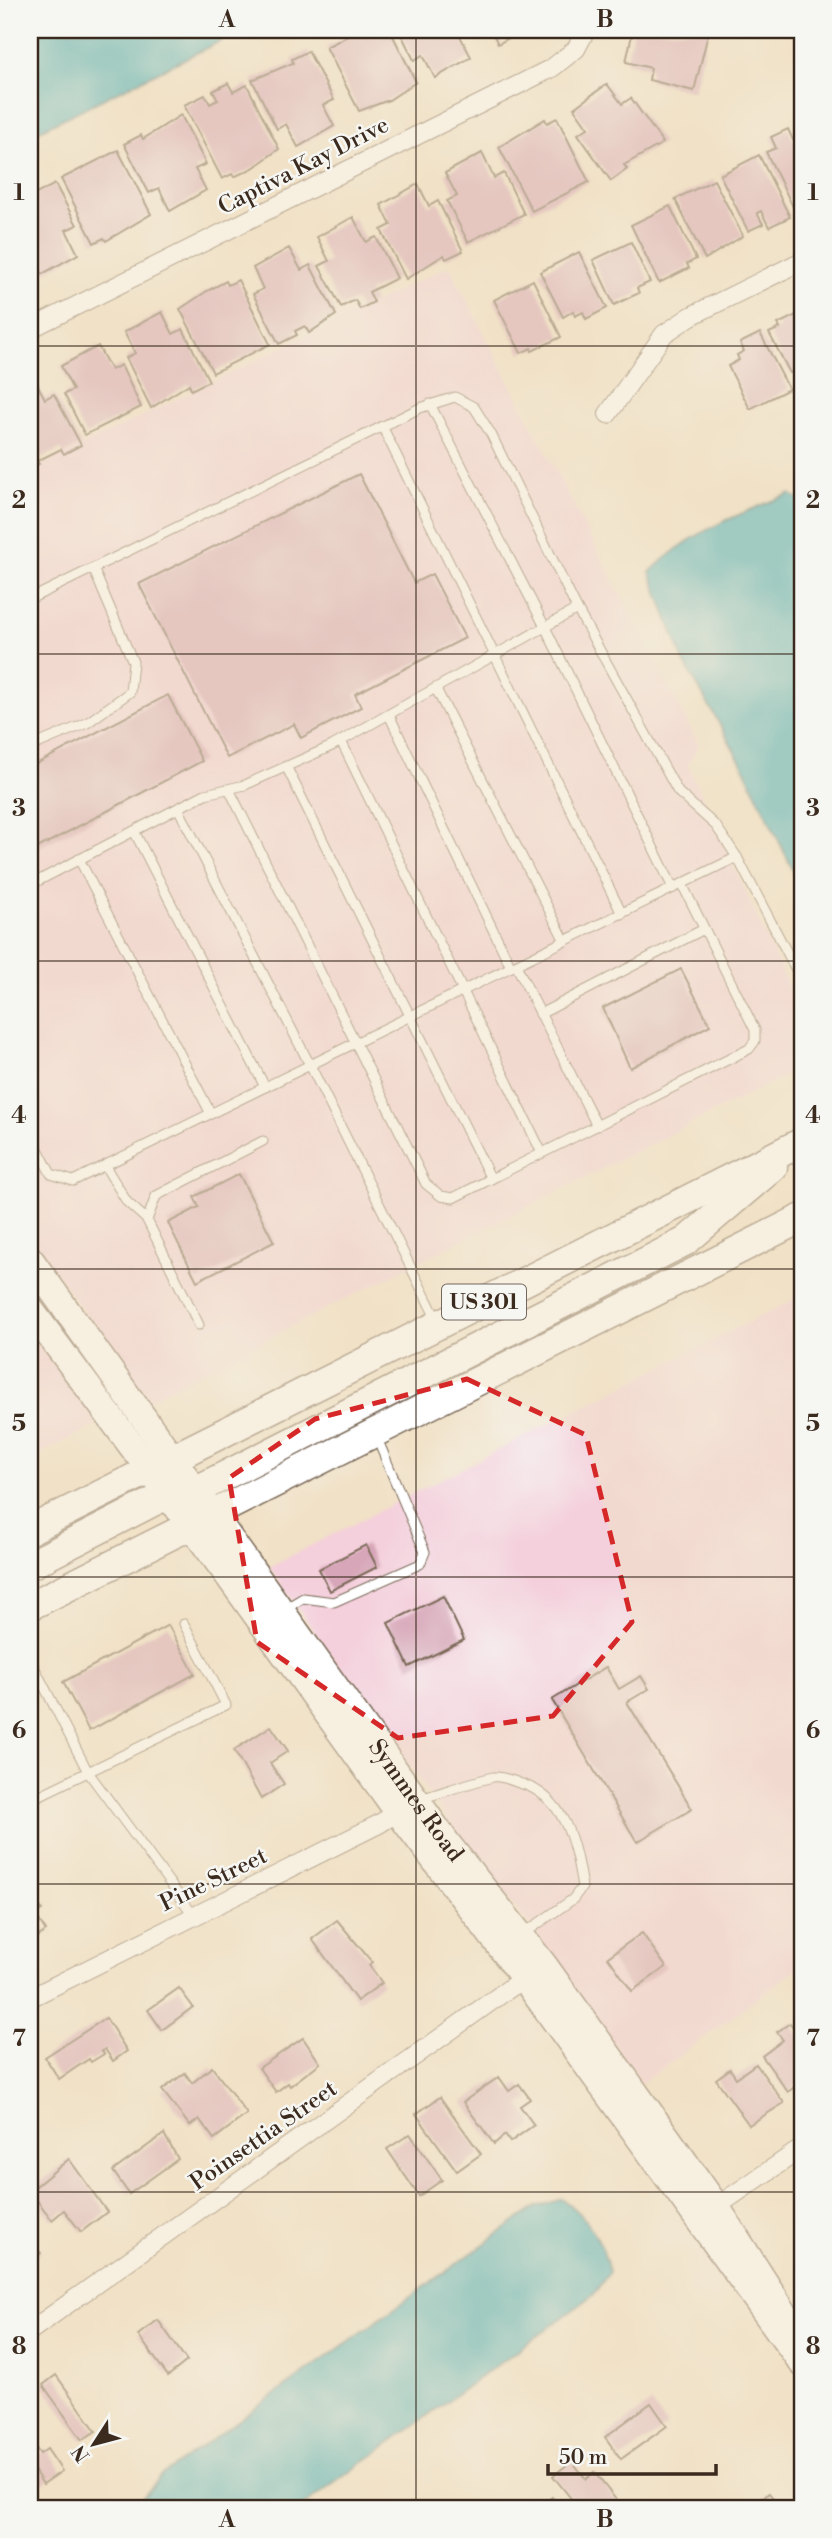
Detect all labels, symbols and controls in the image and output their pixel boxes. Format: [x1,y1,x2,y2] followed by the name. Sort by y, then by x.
[218,6,236,34] text: A
[596,6,614,34] text: B
[213,111,393,221] street label: Captiva Kay Drive
[13,179,25,207] text: 1
[807,179,819,207] text: 1
[12,487,26,515] text: 2
[806,487,820,515] text: 2
[12,795,26,823] text: 3
[806,795,820,823] text: 3
[11,1102,27,1130] text: 4
[805,1102,821,1130] text: 4
[442,1284,526,1320] road number: US 301
[12,1410,26,1438] text: 5
[806,1410,820,1438] text: 5
[12,1717,26,1745] text: 6
[806,1717,820,1745] text: 6
[362,1734,469,1868] street label: Symmes Road
[155,1842,272,1918] street label: Pine Street
[12,2025,26,2053] text: 7
[806,2025,820,2053] text: 7
[185,2075,342,2197] street label: Poinsettia Street
[12,2333,26,2361] text: 8
[806,2333,820,2361] text: 8
[60,2408,130,2478] north arrow
[548,2433,716,2477] scale bar
[67,2440,95,2467] text: N
[559,2445,607,2471] text: 50 m
[218,2506,236,2534] text: A
[596,2506,614,2534] text: B

